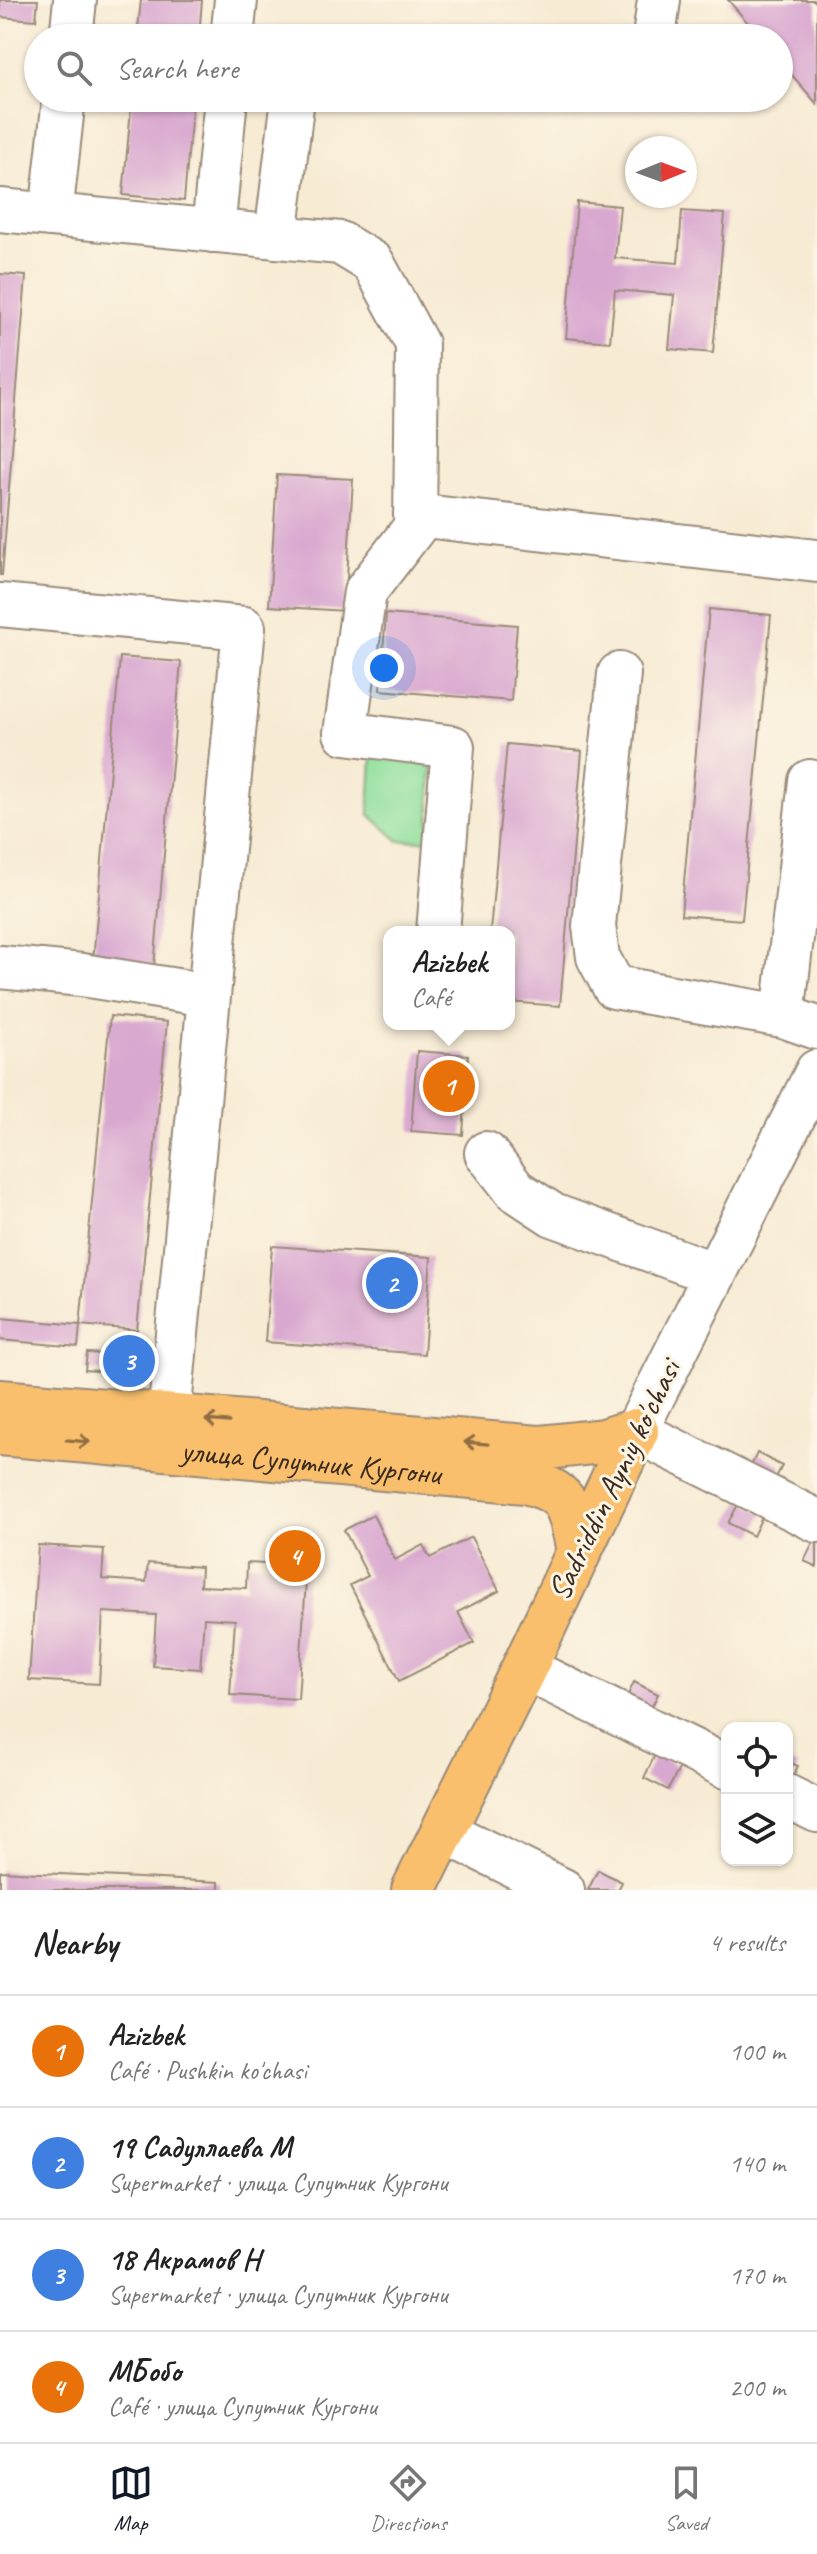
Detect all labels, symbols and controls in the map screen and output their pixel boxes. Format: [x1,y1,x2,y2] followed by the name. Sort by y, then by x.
[24,24,793,112] search box
[52,46,96,90] icon: search
[116,49,238,87] text: Search here
[625,136,697,208] north arrow
[364,648,404,688] your location
[383,926,515,1030] popup
[411,943,487,981] text: Azizbek
[411,981,451,1014] text: Café
[423,1056,475,1116] pin: 1
[366,1253,418,1313] pin: 2
[103,1331,155,1391] pin: 3
[538,1350,692,1607] street label: Sadriddin Ayniy ko'chasi
[204,1413,231,1428] one-way arrow
[177,1429,445,1494] street label: улица Супутник Кургони
[64,1433,91,1448] one-way arrow
[463,1435,490,1450] one-way arrow
[269,1526,321,1586] pin: 4
[721,1722,793,1866] map controls
[721,1722,793,1794] button: locate
[721,1794,793,1866] button: layers
[32,1921,118,1964] text: Nearby
[709,1926,785,1959] text: 4 results
[108,2016,184,2054] text: Azizbek
[52,2035,64,2068] text: 1
[729,2035,785,2068] text: 100 m
[108,2054,307,2087] text: Café · Pushkin ko'chasi
[108,2128,291,2166] text: 19 Садуллаева М
[52,2147,64,2180] text: 2
[729,2147,785,2180] text: 140 m
[108,2166,447,2199] text: Supermarket · улица Супутник Кургони
[108,2240,259,2278] text: 18 Акрамов Н
[52,2259,64,2292] text: 3
[729,2259,785,2292] text: 170 m
[108,2278,447,2311] text: Supermarket · улица Супутник Кургони
[108,2352,181,2390] text: МБобо
[52,2371,64,2404] text: 4
[729,2371,785,2404] text: 200 m
[108,2390,377,2423] text: Café · улица Супутник Кургони
[109,2461,153,2537] tab: Map
[370,2461,447,2537] tab: Directions
[664,2461,708,2537] tab: Saved

